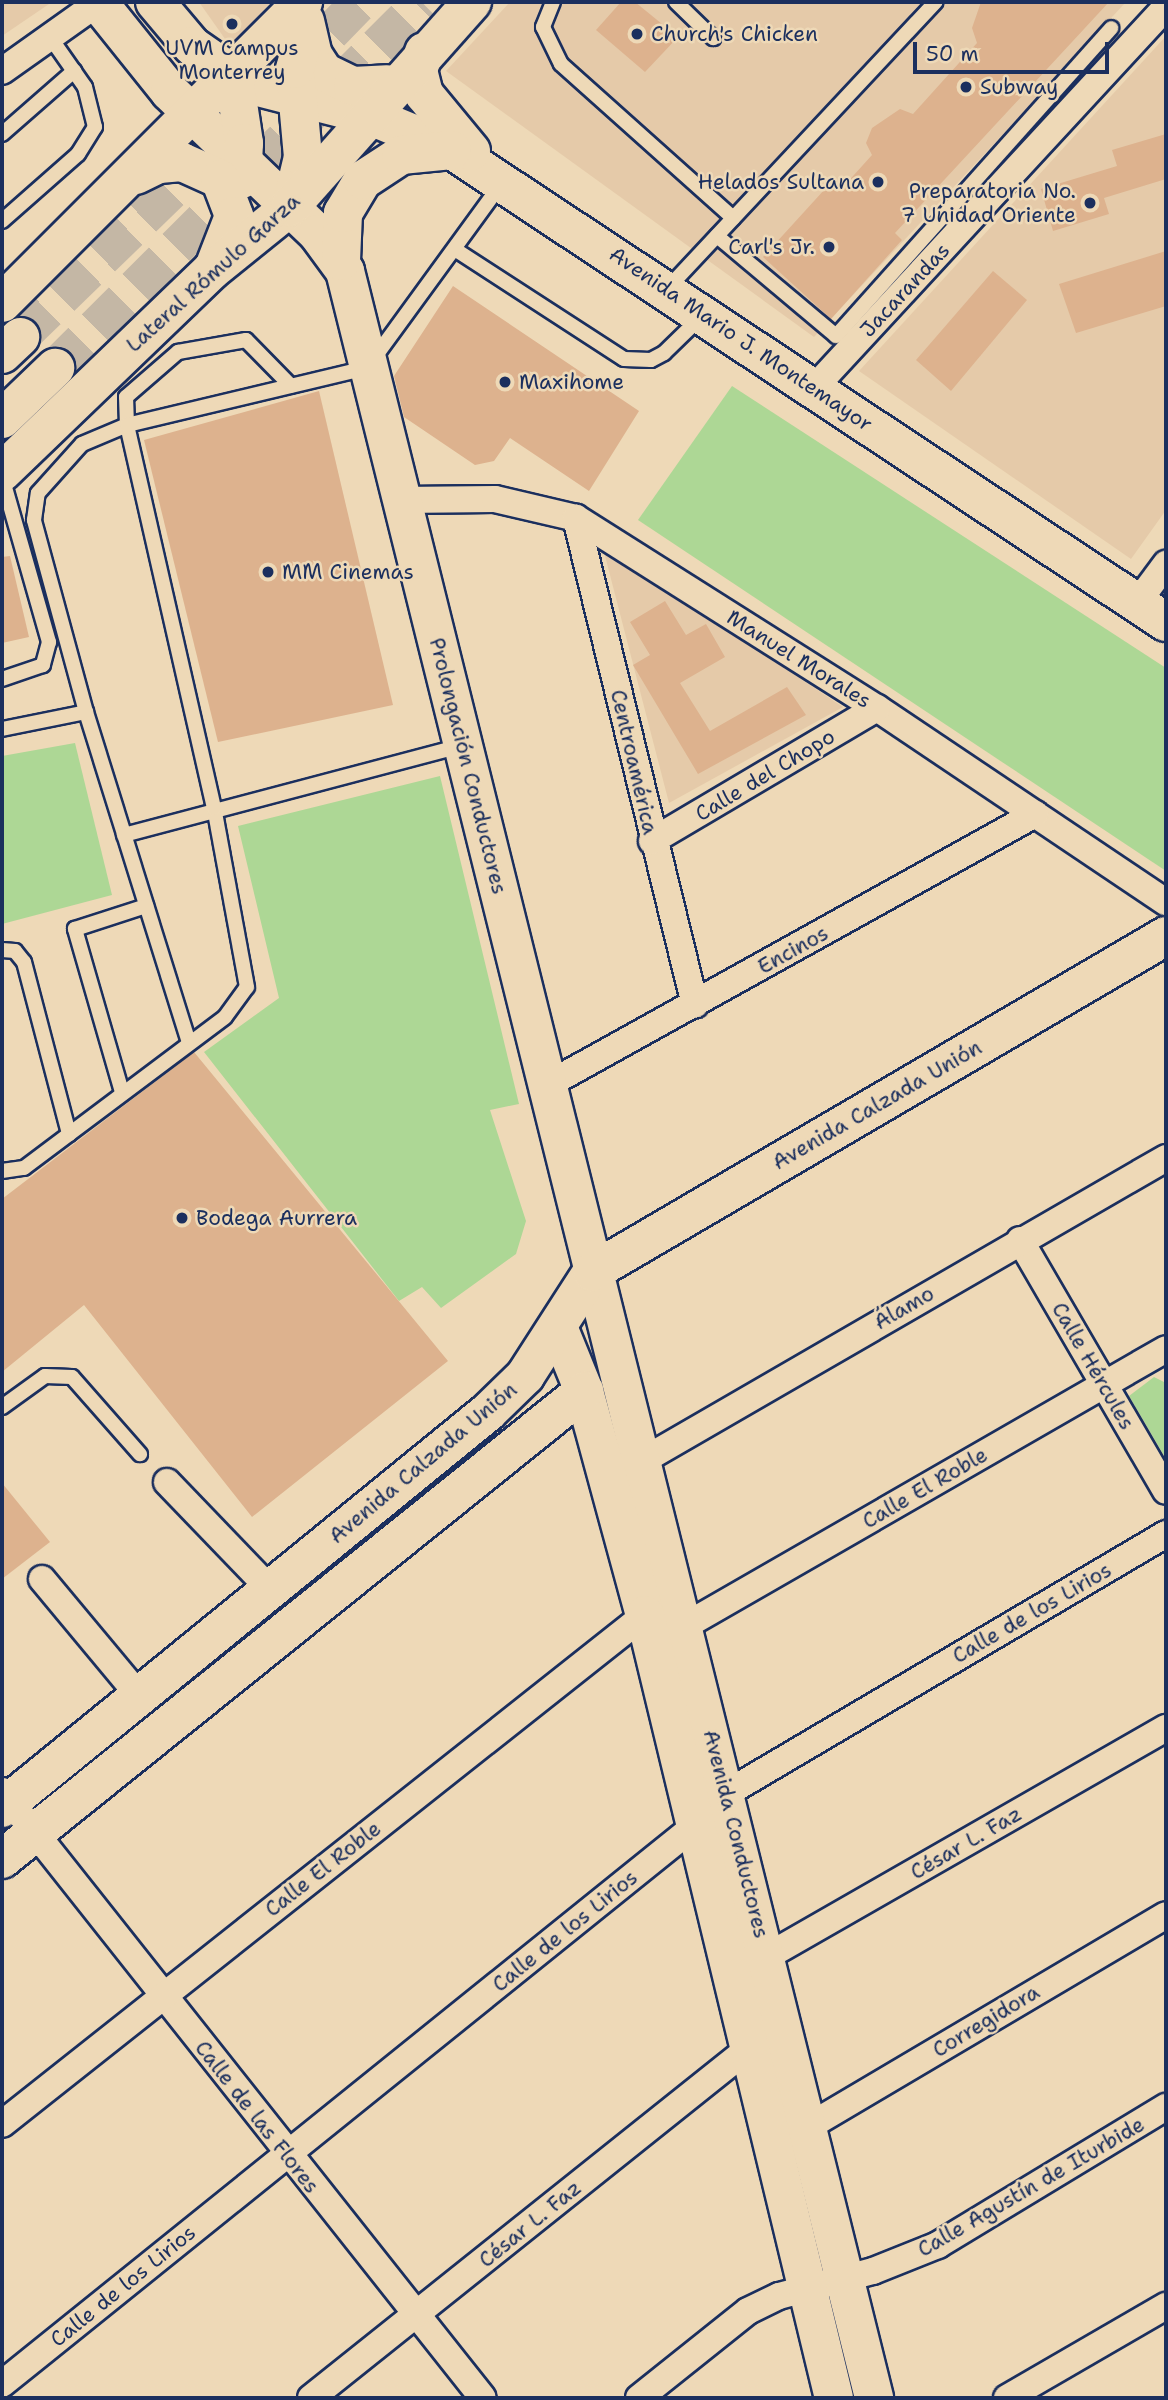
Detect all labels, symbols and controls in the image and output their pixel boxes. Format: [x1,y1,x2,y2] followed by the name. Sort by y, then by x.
[224,16,240,32] marker: UVM Campus Monterrey
[651,21,818,47] place label: Church's Chicken
[629,26,645,42] marker: Church's Chicken
[916,28,1112,72] scale bar
[165,35,299,85] place label: UVM Campus Monterrey
[926,40,979,68] text: 50 m
[980,74,1058,100] place label: Subway
[958,79,974,95] marker: Subway
[698,169,864,195] place label: Helados Sultana
[870,174,886,190] marker: Helados Sultana
[901,178,1076,228] place label: Preparatoria No. 7 Unidad Oriente
[121,188,305,358] street label: Lateral Rómulo Garza
[1082,195,1098,211] marker: Preparatoria No. 7 Unidad Oriente
[728,234,815,260] place label: Carl's Jr.
[855,238,955,342] street label: Jacarandas
[821,239,837,255] marker: Carl's Jr.
[605,241,877,437] street label: Avenida Mario J. Montemayor
[519,369,624,395] place label: Maxihome
[497,374,513,390] marker: Maxihome
[282,559,414,585] place label: MM Cinemas
[260,564,276,580] marker: MM Cinemas
[722,605,876,713] street label: Manuel Morales
[424,635,512,897] street label: Prolongación Conductores
[605,687,663,837] street label: Centroamérica
[691,724,839,826] street label: Calle del Chopo
[753,920,833,980] street label: Encinos
[768,1035,986,1175] street label: Avenida Calzada Unión
[196,1205,357,1231] place label: Bodega Aurrera
[174,1210,190,1226] marker: Bodega Aurrera
[869,1281,939,1335] street label: Álamo
[1046,1298,1140,1434] street label: Calle Hércules
[324,1377,522,1549] street label: Avenida Calzada Unión
[858,1442,992,1534] street label: Calle El Roble
[948,1557,1116,1669] street label: Calle de los Lirios
[698,1727,774,1941] street label: Avenida Conductores
[906,1801,1026,1885] street label: César L. Faz
[260,1816,386,1922] street label: Calle El Roble
[487,1865,643,1997] street label: Calle de los Lirios
[928,1979,1044,2063] street label: Corregidora
[190,2036,324,2198] street label: Calle de las Flores
[913,2112,1149,2262] street label: Calle Agustín de Iturbide
[474,2175,586,2273] street label: César L. Faz
[45,2220,201,2352] street label: Calle de los Lirios

